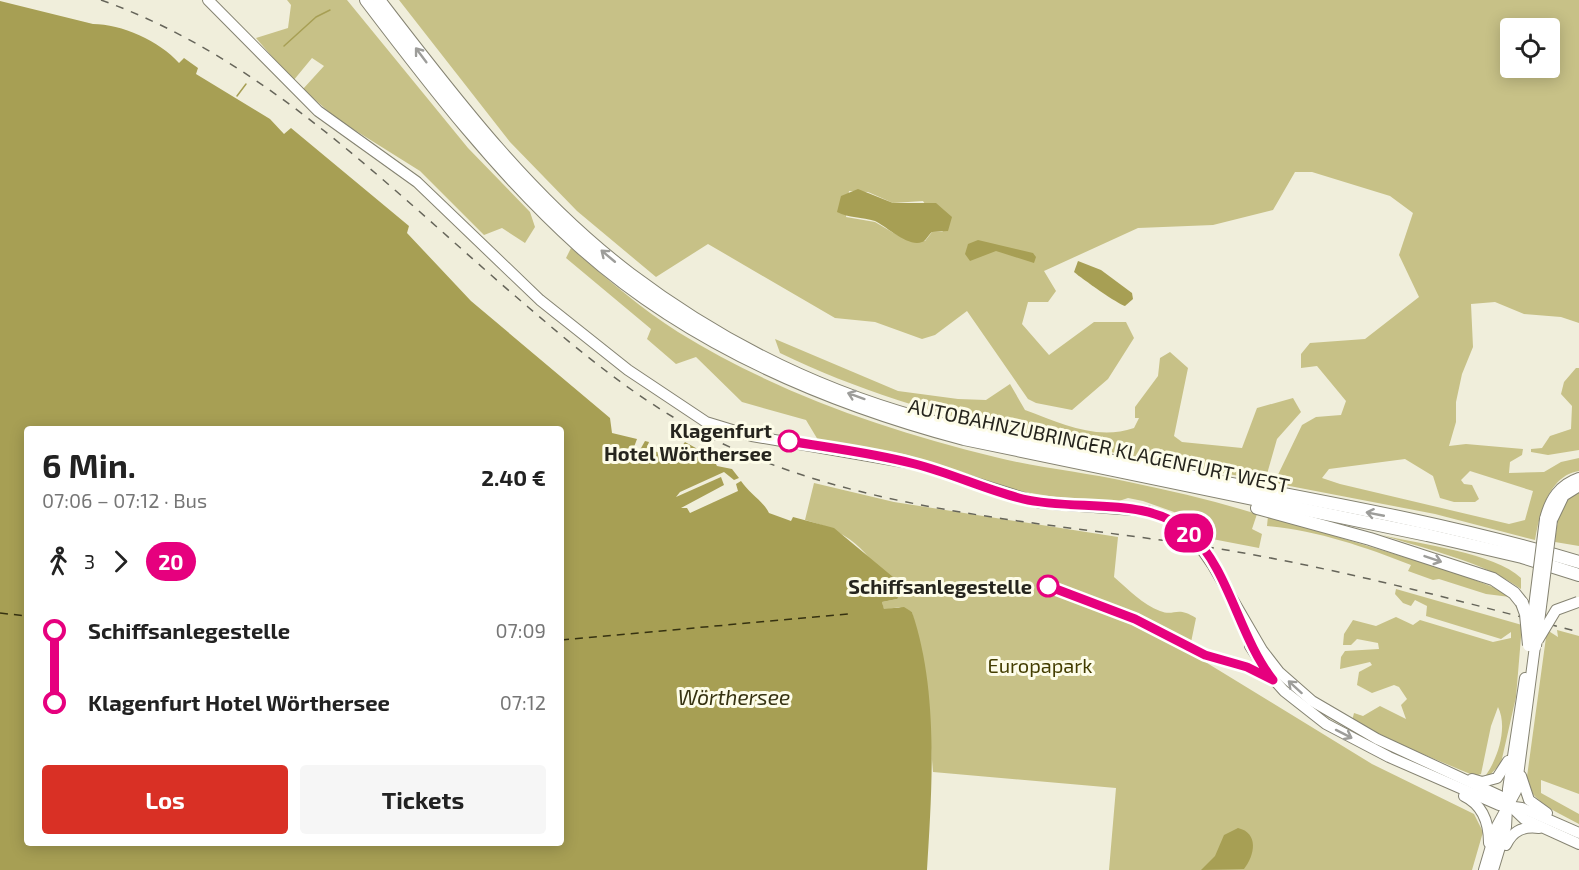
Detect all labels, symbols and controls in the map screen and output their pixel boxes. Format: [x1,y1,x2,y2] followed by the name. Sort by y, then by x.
[1500,18,1560,78] map controls
[1500,18,1560,78] button: locate
[415,47,428,63] one-way arrow
[600,249,616,262] one-way arrow
[847,390,866,401] one-way arrow
[906,393,1292,497] street label: AUTOBAHNZUBRINGER KLAGENFURT WEST
[604,418,772,465] place label: Klagenfurt Hotel Wörthersee
[778,430,800,452] marker: Klagenfurt Hotel Wörthersee
[42,445,136,485] text: 6 Min.
[481,464,546,490] text: 2.40 €
[42,488,207,512] text: 07:06 – 07:12 · Bus
[1366,508,1386,519] one-way arrow
[1162,514,1216,552] line badge: 20
[1176,521,1202,546] text: 20
[42,545,75,578] icon: walk
[104,545,137,578] icon: forward
[84,549,95,573] text: 3
[158,549,184,574] text: 20
[1423,554,1442,565] one-way arrow
[848,574,1032,598] place label: Schiffsanlegestelle
[1037,575,1059,597] marker: Schiffsanlegestelle
[88,617,290,643] text: Schiffsanlegestelle
[495,618,546,642] text: 07:09
[987,653,1093,677] park label: Europapark
[1288,680,1303,694] one-way arrow
[678,684,790,709] water label: Wörthersee
[88,689,390,715] text: Klagenfurt Hotel Wörthersee
[500,690,546,714] text: 07:12
[1335,729,1353,740] one-way arrow
[42,765,288,834] button: Los
[300,765,546,834] button: Tickets

